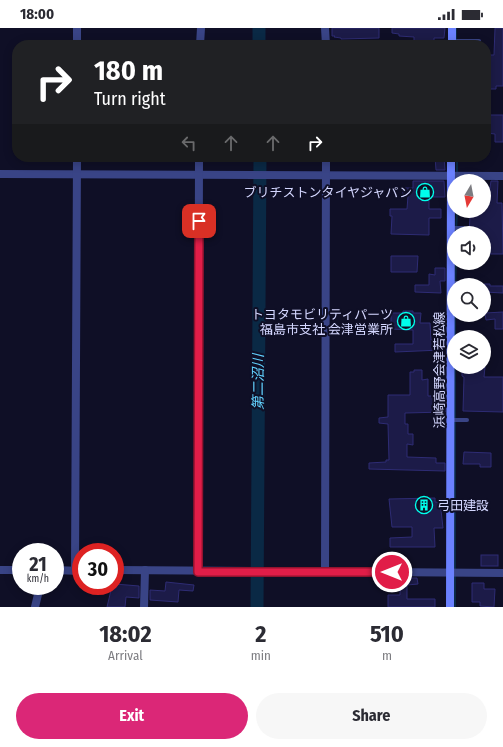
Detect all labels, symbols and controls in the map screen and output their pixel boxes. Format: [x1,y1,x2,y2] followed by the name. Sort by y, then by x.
[20,5,54,23] text: 18:00
[94,54,163,87] text: 180 m
[28,56,80,108] icon: right
[94,88,166,110] text: Turn right
[178,132,200,154] icon: left
[220,132,242,154] icon: ahead
[262,132,284,154] icon: ahead
[304,132,326,154] icon: right
[447,174,491,218] north arrow
[447,174,491,374] map controls
[415,182,435,202] shop icon: ブリチストンタイヤジャパン
[243,185,412,200] place label: ブリチストンタイヤジャパン
[182,204,216,238] pin
[188,210,210,232] icon: arrive
[447,226,491,270] button: sound
[447,278,491,322] button: search
[251,307,393,337] place label: トヨタモビリティパーツ 福島市支社 会津営業所
[396,311,416,331] shop icon: トヨタモビリティパーツ 福島市支社 会津営業所
[432,311,447,429] street label: 浜崎高野会津若松線
[447,330,491,374] button: layers
[250,352,267,410] water label: 第二沼川
[414,495,434,515] building icon: 弓田建設
[437,498,489,513] place label: 弓田建設
[72,543,124,595] speed limit sign: 30
[371,551,413,593] position arrow
[29,552,47,576] text: 21
[27,573,49,585] text: km/h
[99,620,152,648] text: 18:02
[255,620,266,648] text: 2
[370,620,404,648] text: 510
[108,648,143,663] text: Arrival
[251,648,271,663] text: min
[382,648,392,663] text: m
[16,693,248,739] button: Exit
[256,693,487,739] button: Share

